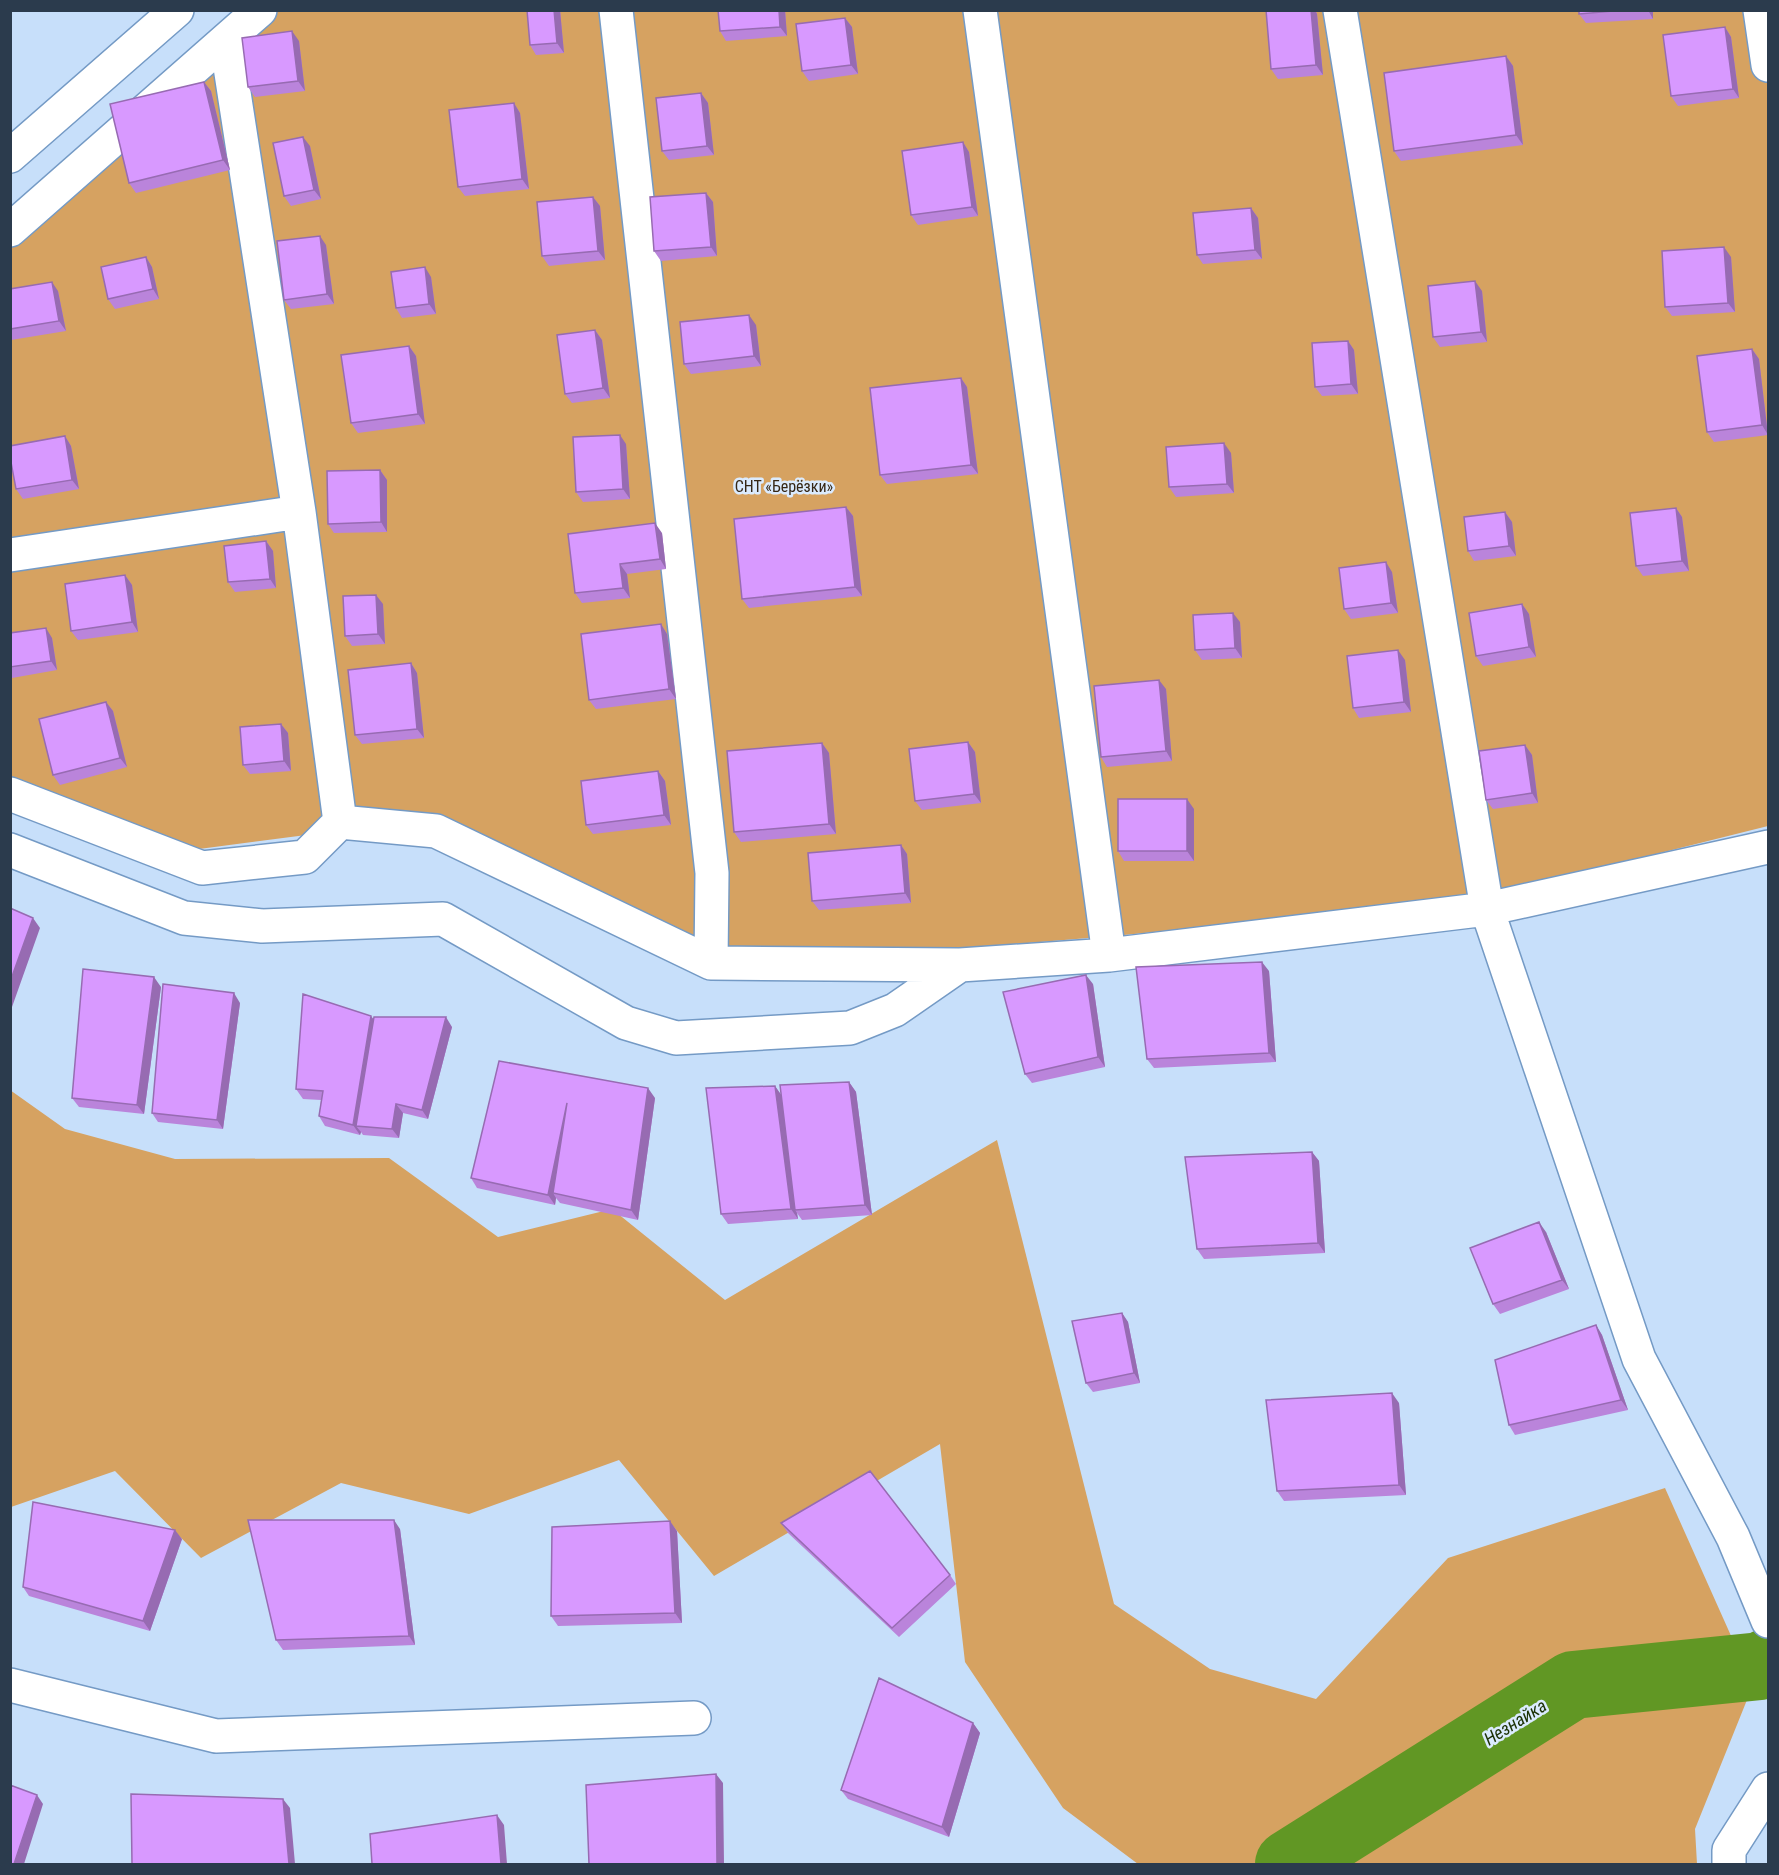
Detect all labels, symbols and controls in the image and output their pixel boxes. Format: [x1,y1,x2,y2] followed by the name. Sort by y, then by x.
[735,477,834,496] park label: СНТ «Берёзки»
[1480,1695,1550,1749] water label: Незнайка

